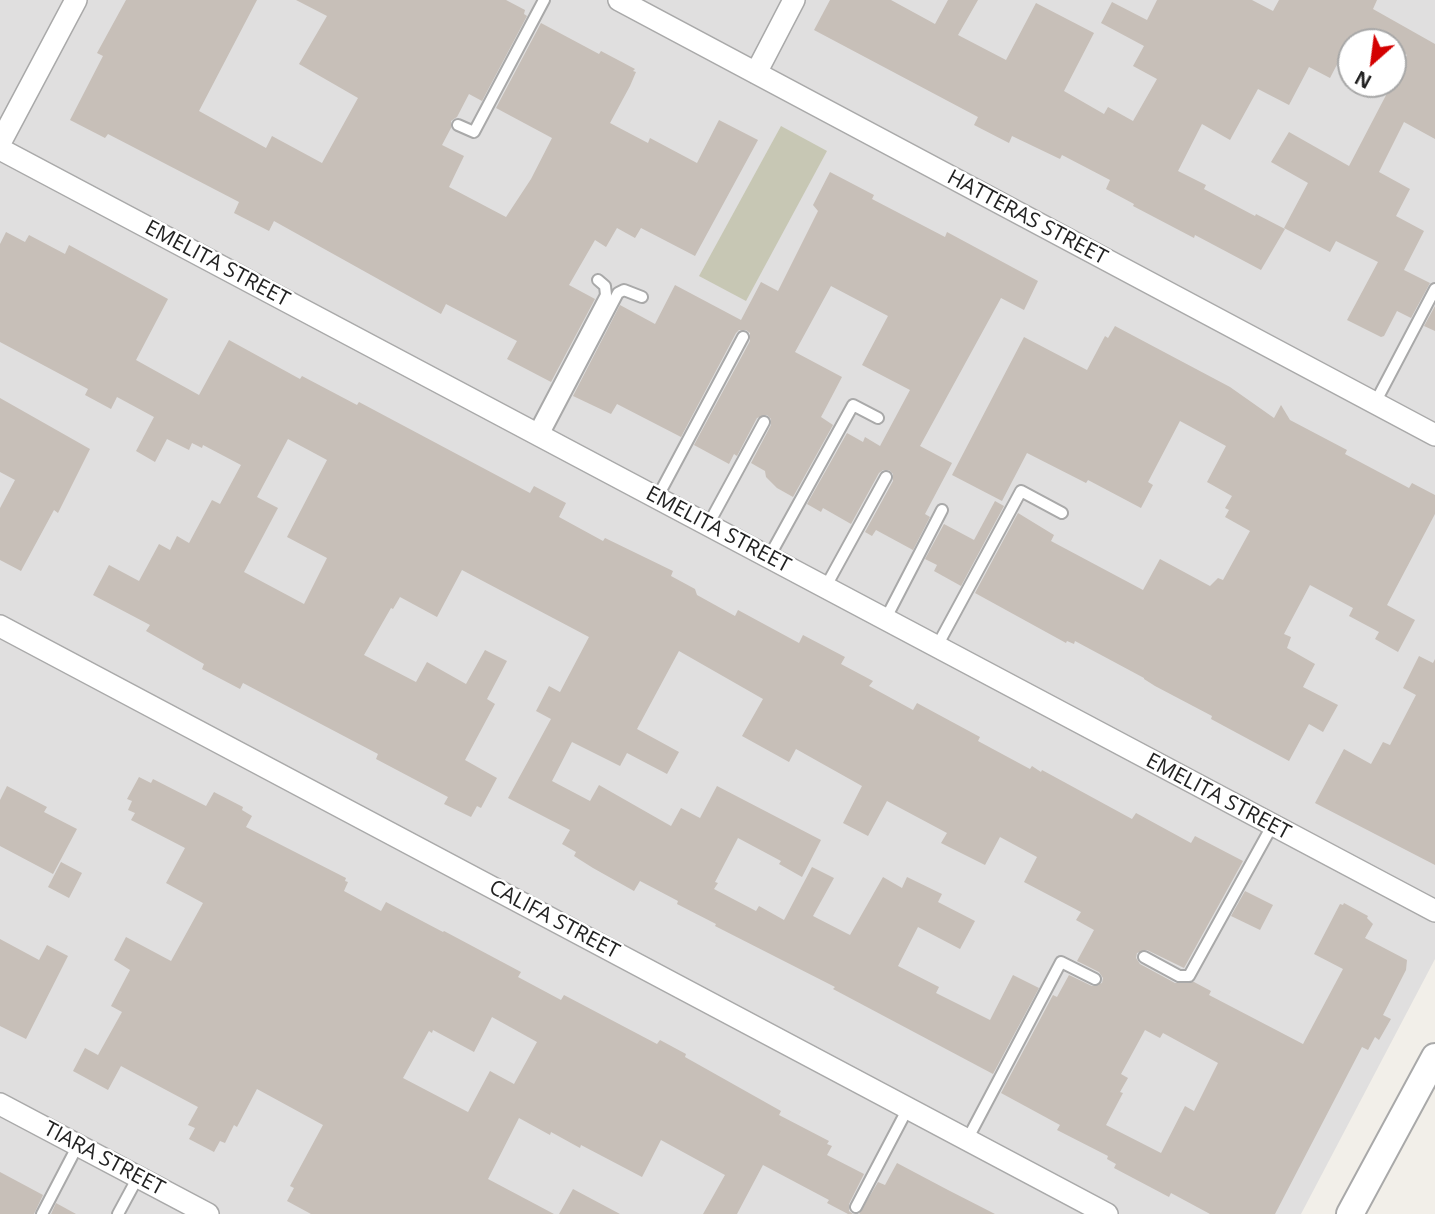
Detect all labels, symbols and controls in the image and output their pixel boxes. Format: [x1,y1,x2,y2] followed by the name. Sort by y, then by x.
[1337,28,1407,98] north arrow
[1350,65,1376,95] text: N
[943,165,1111,271] street label: HATTERAS STREET
[140,215,294,313] street label: EMELITA STREET
[641,481,795,579] street label: EMELITA STREET
[1141,748,1295,846] street label: EMELITA STREET
[485,875,623,965] street label: CALIFA STREET
[39,1117,169,1201] street label: TIARA STREET

